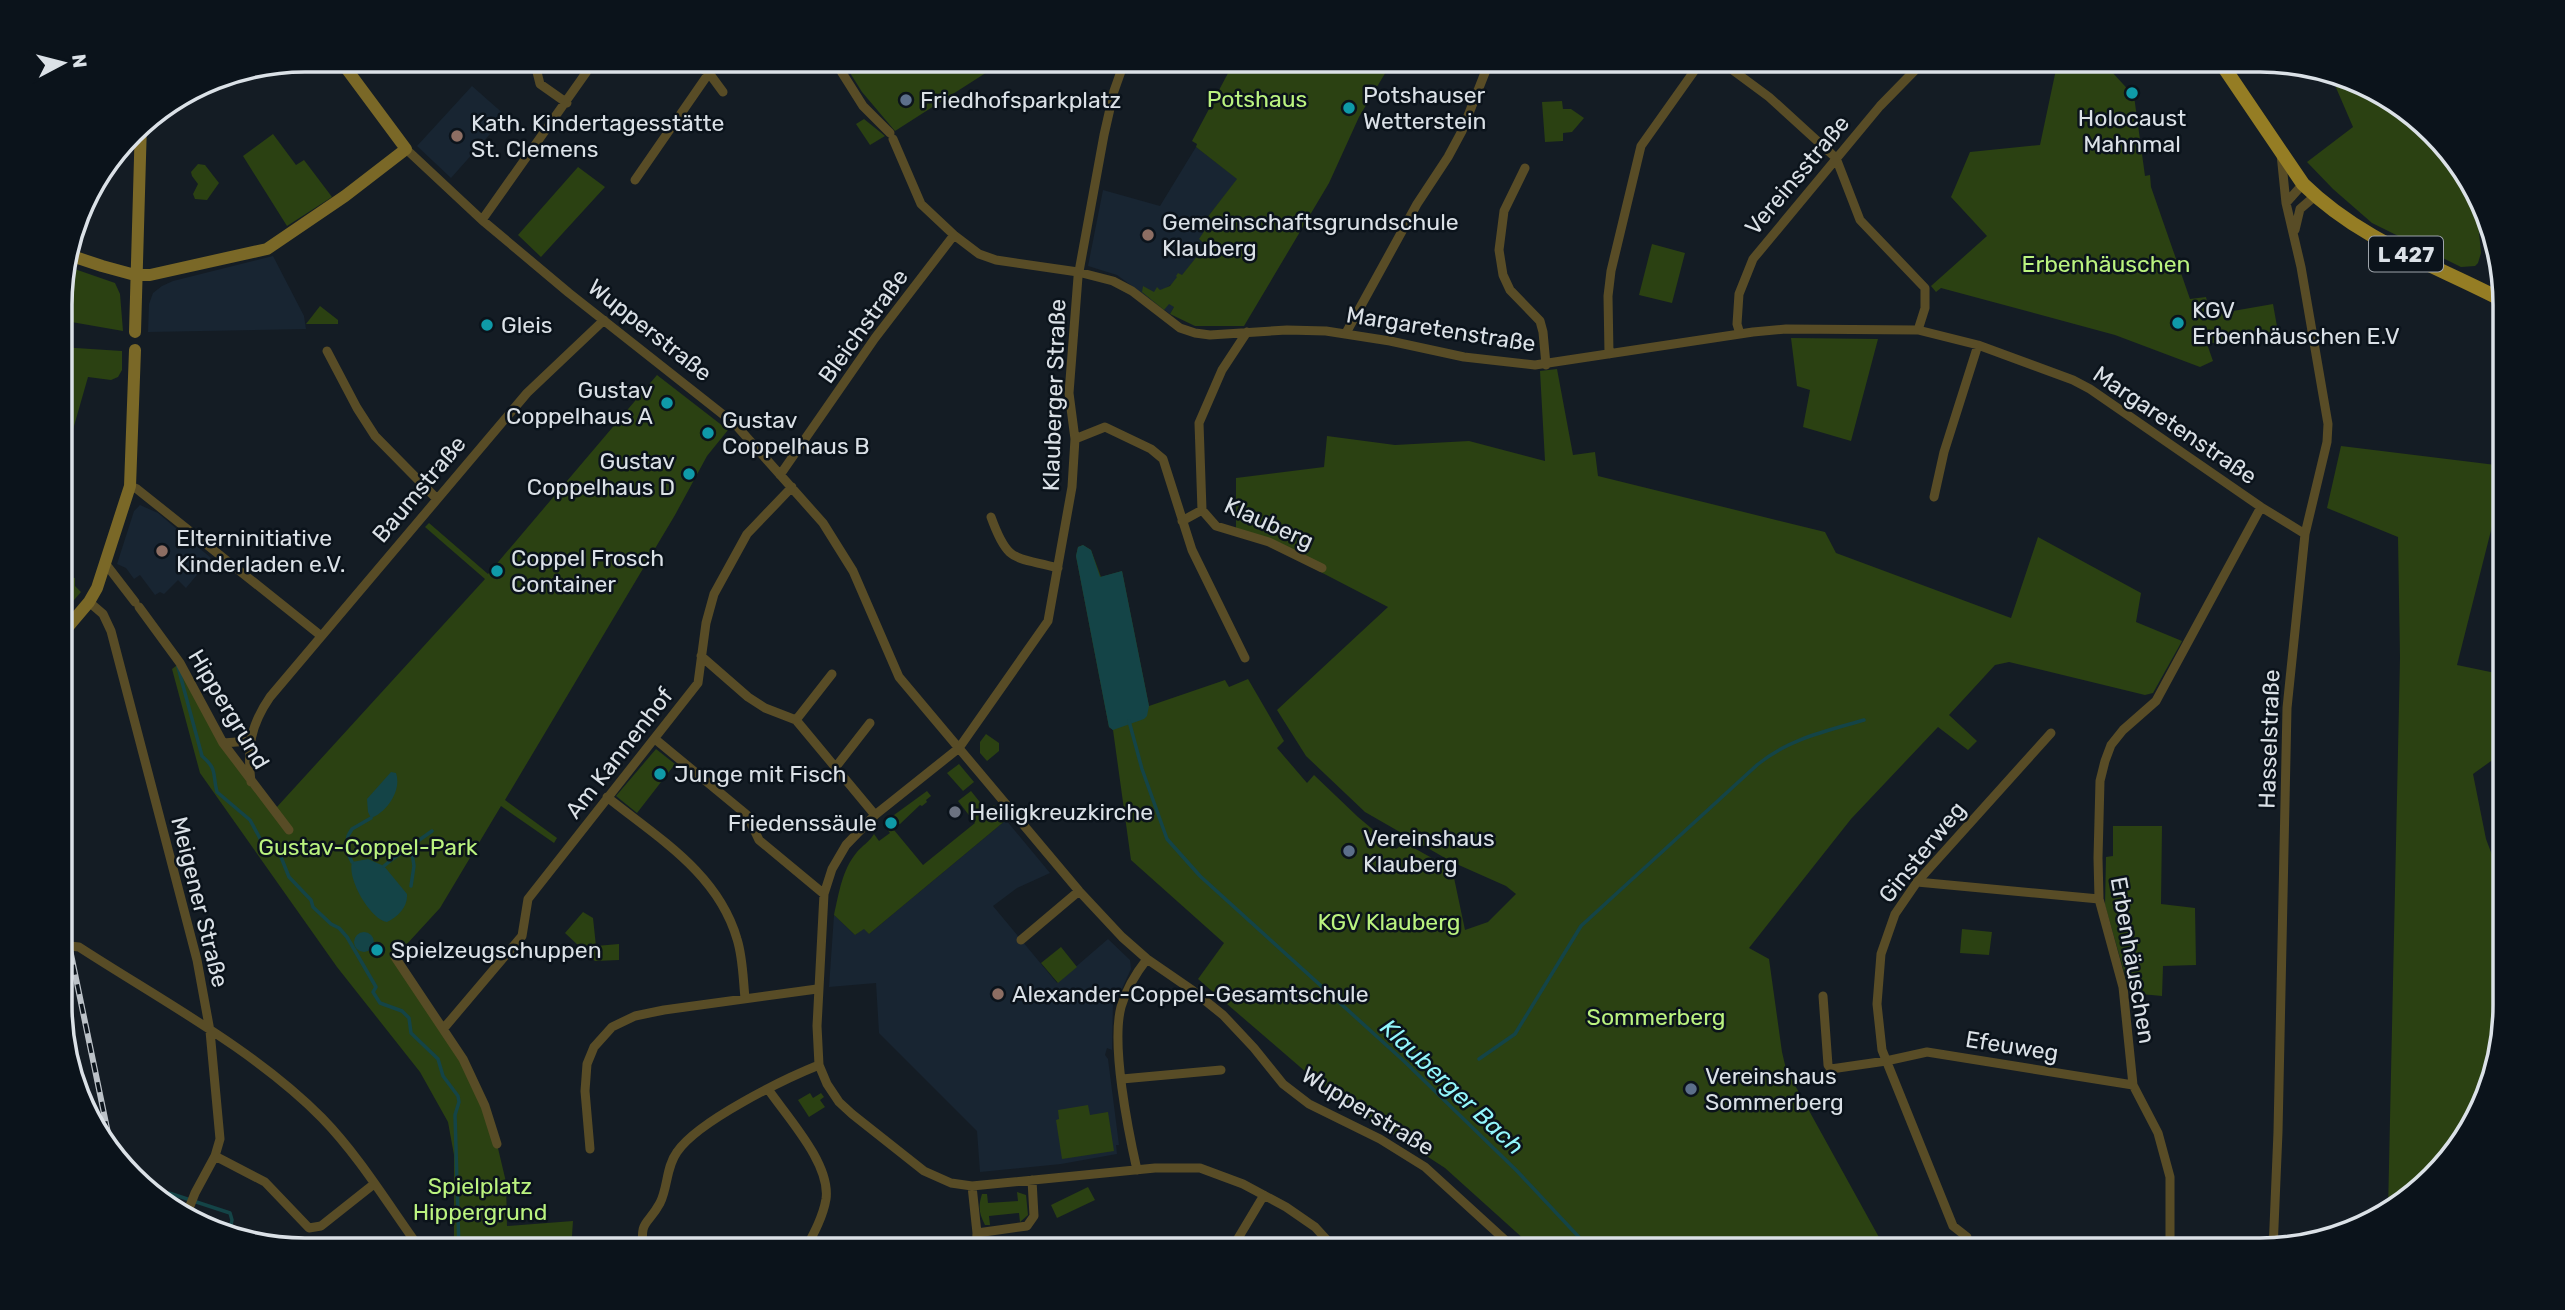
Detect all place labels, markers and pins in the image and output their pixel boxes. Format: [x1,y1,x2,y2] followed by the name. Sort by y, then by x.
[1363,81,1486,135] place label: Potshauser Wetterstein
[2124,85,2140,101] marker: Holocaust Mahnmal
[920,86,1121,114] place label: Friedhofsparkplatz
[898,92,914,108] marker: Friedhofsparkplatz
[1341,100,1357,116] marker: Potshauser Wetterstein
[2078,104,2186,158] place label: Holocaust Mahnmal
[471,109,725,163] place label: Kath. Kindertagesstätte St. Clemens
[449,128,465,144] marker: Kath. Kindertagesstätte St. Clemens
[1162,208,1459,262] place label: Gemeinschaftsgrundschule Klauberg
[1140,227,1156,243] marker: Gemeinschaftsgrundschule Klauberg
[2192,296,2400,350] place label: KGV Erbenhäuschen E.V
[501,311,552,339] place label: Gleis
[2170,315,2186,331] marker: KGV Erbenhäuschen E.V
[479,317,495,333] marker: Gleis
[506,376,653,430] place label: Gustav Coppelhaus A
[659,395,675,411] marker: Gustav Coppelhaus A
[722,406,870,460] place label: Gustav Coppelhaus B
[700,425,716,441] marker: Gustav Coppelhaus B
[527,447,675,501] place label: Gustav Coppelhaus D
[681,466,697,482] marker: Gustav Coppelhaus D
[176,524,345,578] place label: Elterninitiative Kinderladen e.V.
[154,543,170,559] marker: Elterninitiative Kinderladen e.V.
[511,544,664,598] place label: Coppel Frosch Container
[489,563,505,579] marker: Coppel Frosch Container
[674,760,847,788] place label: Junge mit Fisch
[652,766,668,782] marker: Junge mit Fisch
[969,798,1153,826] place label: Heiligkreuzkirche
[947,804,963,820] marker: Heiligkreuzkirche
[728,809,877,837] place label: Friedenssäule
[883,815,899,831] marker: Friedenssäule
[1363,824,1495,878] place label: Vereinshaus Klauberg
[1341,843,1357,859] marker: Vereinshaus Klauberg
[391,936,602,964] place label: Spielzeugschuppen
[369,942,385,958] marker: Spielzeugschuppen
[1012,980,1369,1008] place label: Alexander-Coppel-Gesamtschule
[990,986,1006,1002] marker: Alexander-Coppel-Gesamtschule
[1705,1062,1844,1116] place label: Vereinshaus Sommerberg
[1683,1081,1699,1097] marker: Vereinshaus Sommerberg

